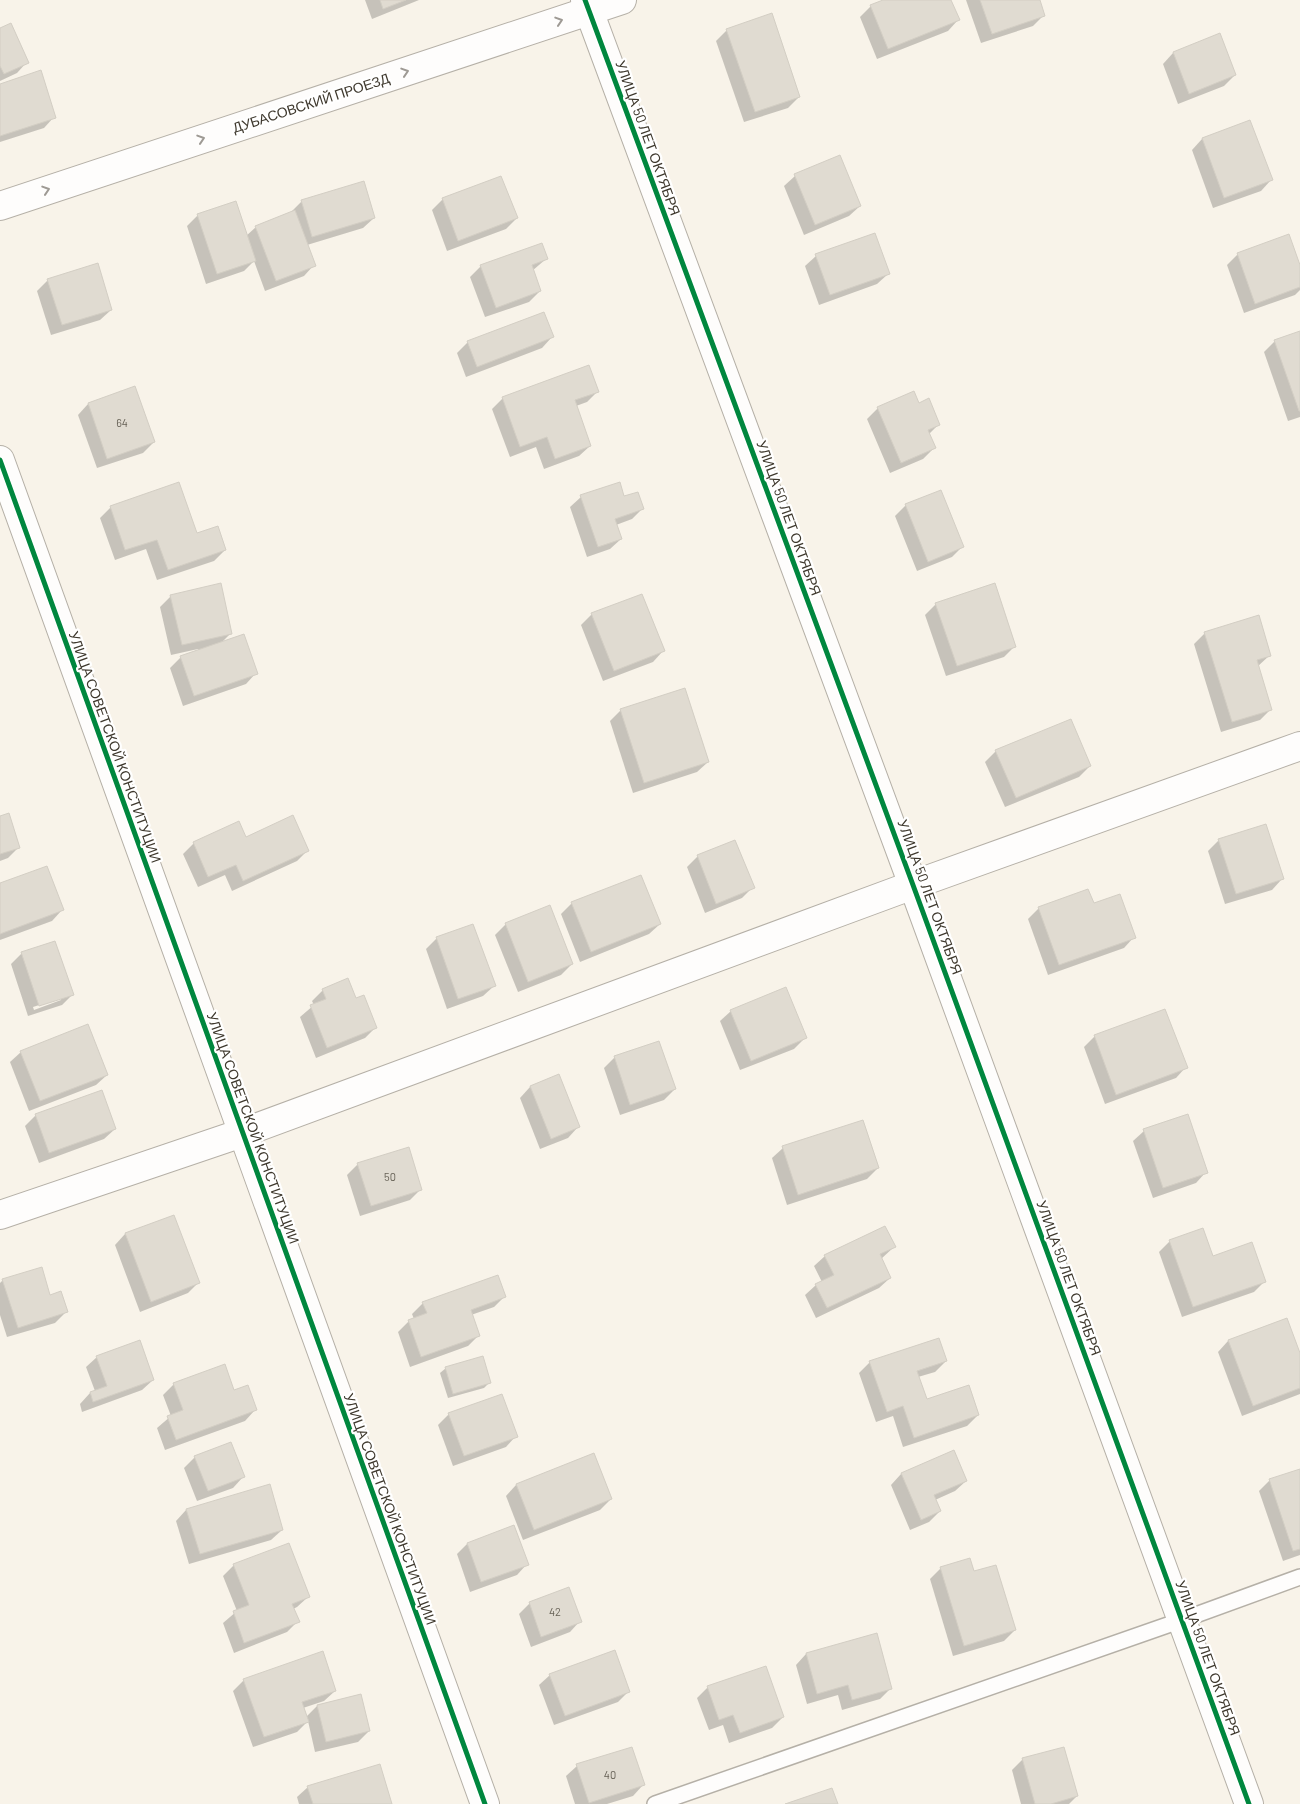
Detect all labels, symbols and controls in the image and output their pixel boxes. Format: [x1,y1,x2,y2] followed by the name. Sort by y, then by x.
[554,16,563,26] one-way arrow
[612,58,684,218] street label: УЛИЦА 50 ЛЕТ ОКТЯБРЯ
[400,67,408,77] one-way arrow
[230,69,392,136] street label: ДУБАСОВСКИЙ ПРОЕЗД
[196,135,204,145] one-way arrow
[42,186,50,196] one-way arrow
[116,416,128,429] house number: 64
[753,438,825,598] street label: УЛИЦА 50 ЛЕТ ОКТЯБРЯ
[66,629,165,865] street label: УЛИЦА СОВЕТСКОЙ КОНСТИТУЦИИ
[894,817,966,977] street label: УЛИЦА 50 ЛЕТ ОКТЯБРЯ
[204,1010,303,1246] street label: УЛИЦА СОВЕТСКОЙ КОНСТИТУЦИИ
[384,1170,396,1183] house number: 50
[1033,1198,1105,1358] street label: УЛИЦА 50 ЛЕТ ОКТЯБРЯ
[341,1391,440,1627] street label: УЛИЦА СОВЕТСКОЙ КОНСТИТУЦИИ
[1172,1578,1244,1738] street label: УЛИЦА 50 ЛЕТ ОКТЯБРЯ
[549,1605,561,1618] house number: 42
[604,1768,616,1781] house number: 40

